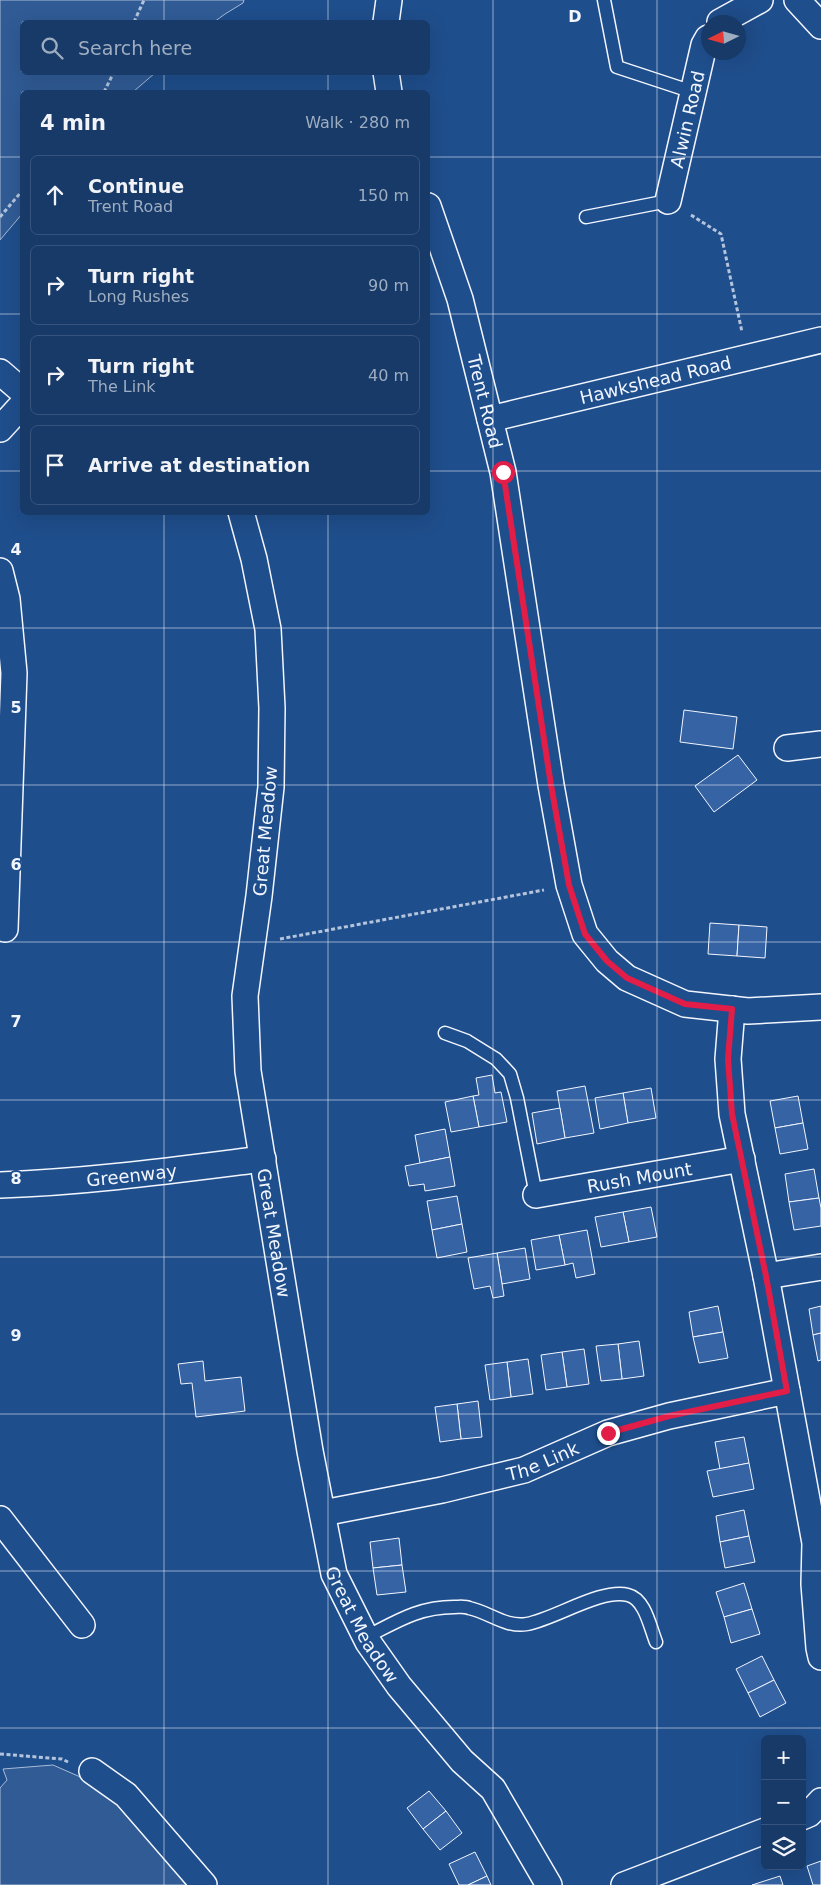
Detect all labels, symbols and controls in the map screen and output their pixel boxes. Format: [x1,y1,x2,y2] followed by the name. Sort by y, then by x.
[568,7,582,26] text: D
[701,15,746,60] north arrow
[20,20,430,75] search box
[38,34,66,62] icon: search
[78,37,192,59] text: Search here
[665,68,708,170] street label: Alwin Road
[40,111,106,135] text: 4 min
[305,113,410,132] text: Walk · 280 m
[88,175,184,197] text: Continue
[41,181,69,209] icon: ahead
[358,186,409,205] text: 150 m
[88,197,173,216] text: Trent Road
[88,265,194,287] text: Turn right
[41,271,69,299] icon: right
[368,276,409,295] text: 90 m
[88,287,189,306] text: Long Rushes
[578,351,733,408] street label: Hawkshead Road
[463,352,507,451] street label: Trent Road
[88,355,194,377] text: Turn right
[41,361,69,389] icon: right
[368,366,409,385] text: 40 m
[88,377,156,396] text: The Link
[41,451,69,479] icon: arrive
[88,454,310,476] text: Arrive at destination
[492,461,515,484] route start
[10,540,22,559] text: 4
[10,698,22,717] text: 5
[249,765,281,897] street label: Great Meadow
[10,855,22,874] text: 6
[10,1012,22,1031] text: 7
[585,1157,694,1196] street label: Rush Mount
[85,1159,178,1190] street label: Greenway
[254,1167,295,1299] street label: Great Meadow
[10,1169,22,1188] text: 8
[10,1326,22,1345] text: 9
[597,1422,620,1445] route end
[503,1437,582,1485] street label: The Link
[322,1564,404,1686] street label: Great Meadow
[761,1735,806,1870] map controls
[761,1735,806,1780] button: +
[761,1780,806,1825] button: −
[761,1825,806,1870] button: layers

